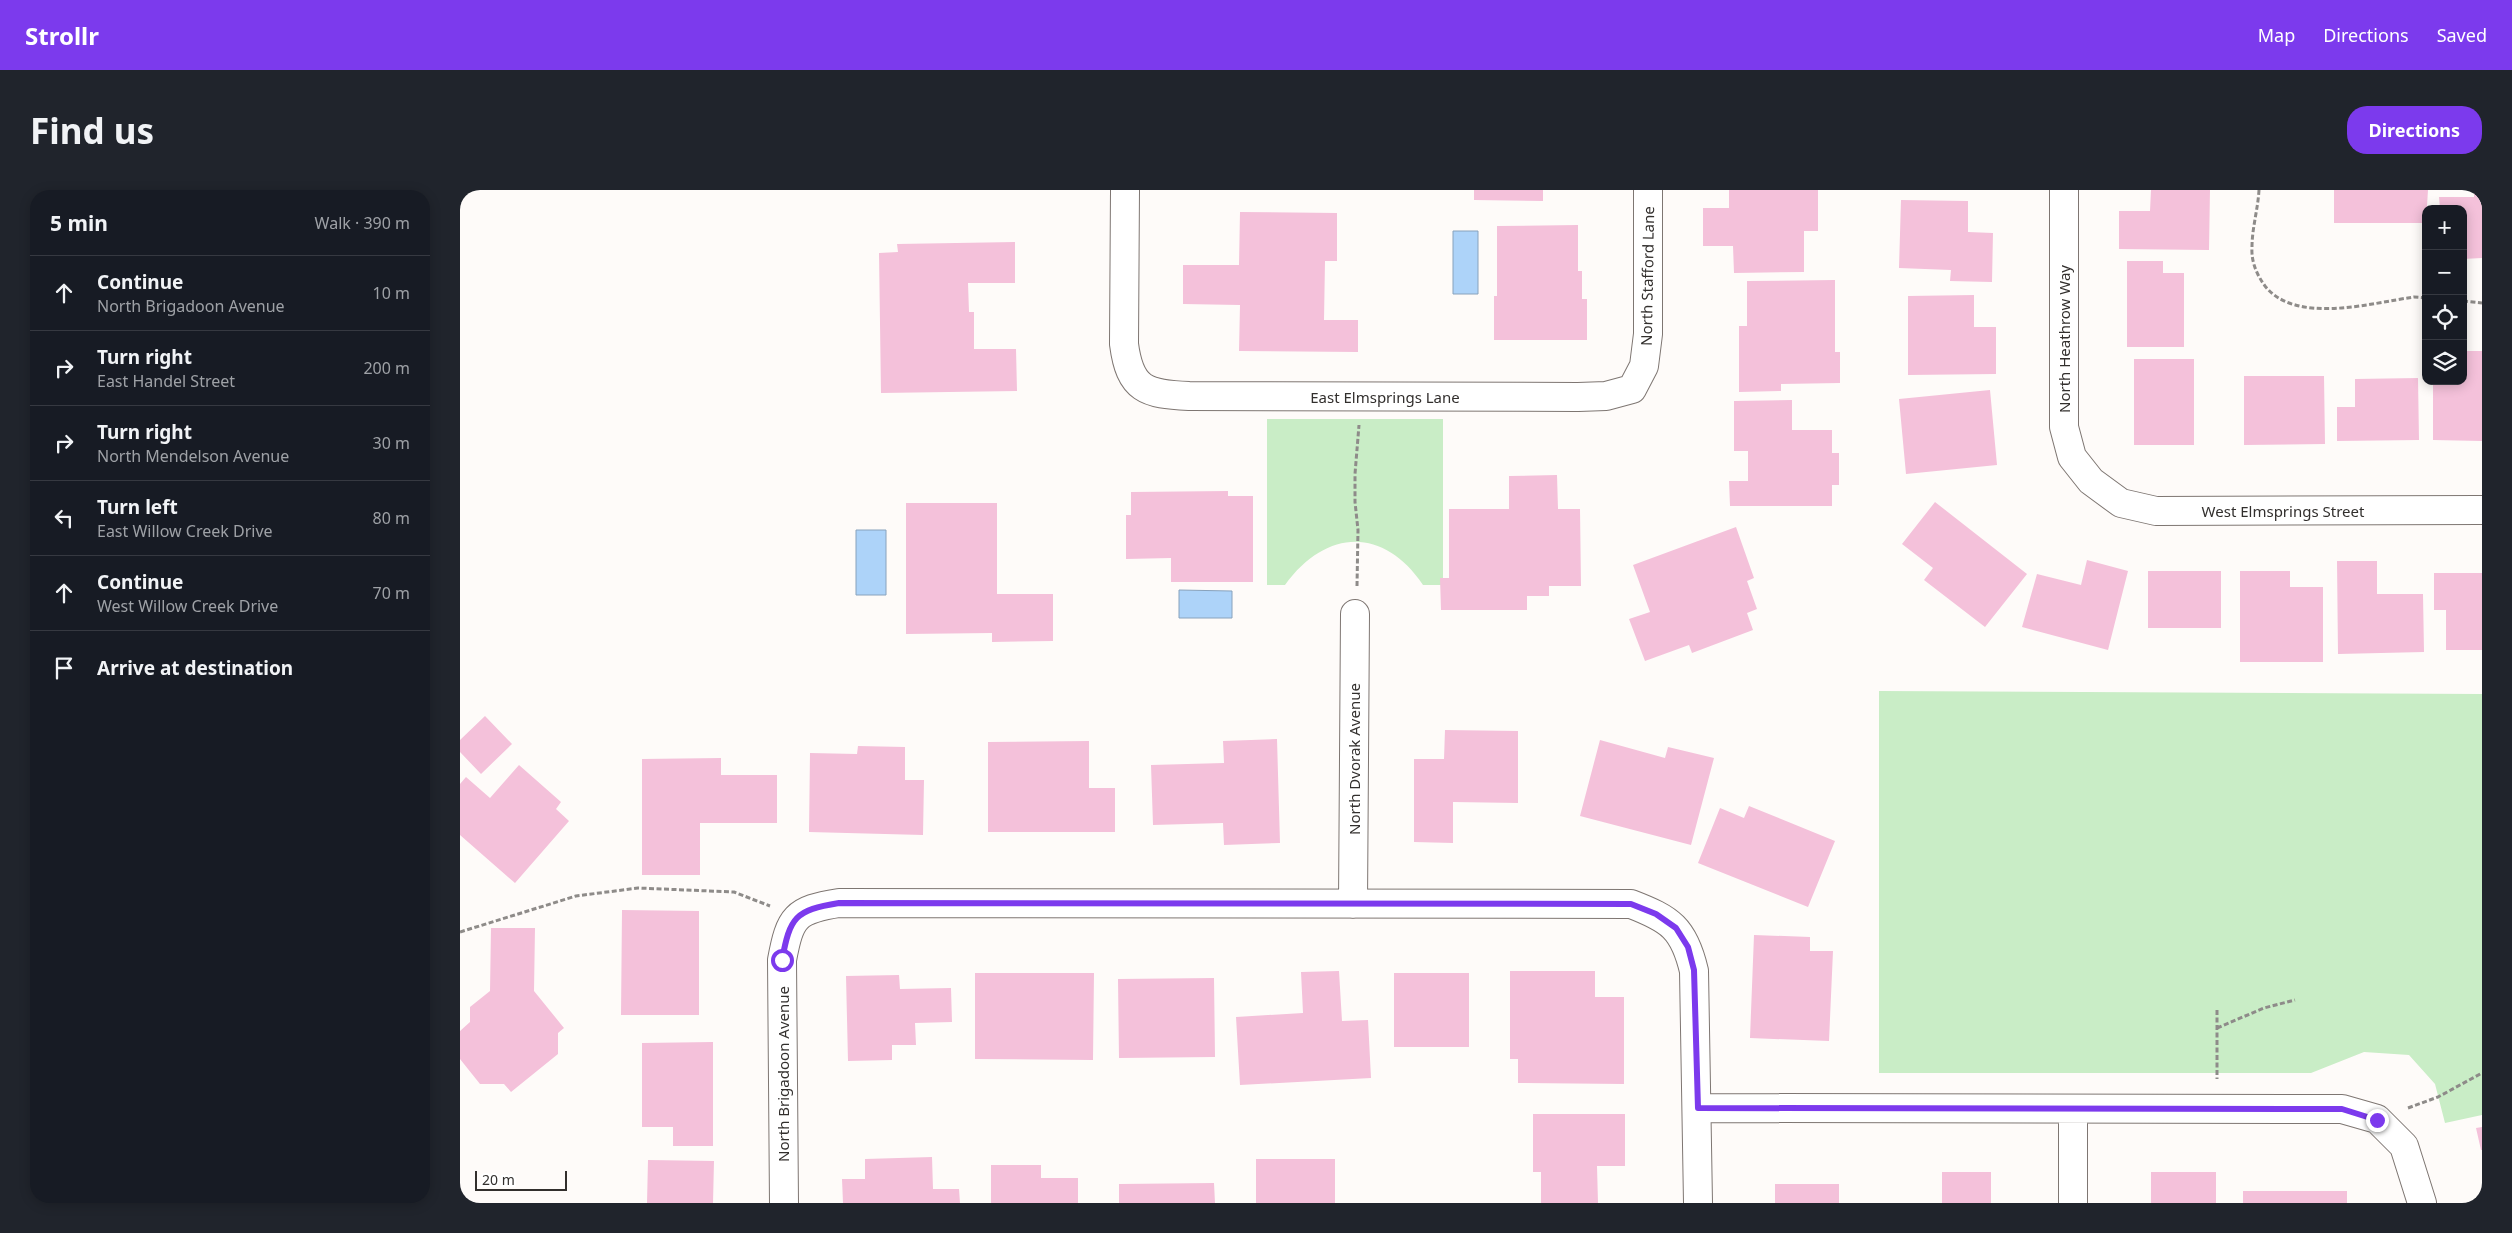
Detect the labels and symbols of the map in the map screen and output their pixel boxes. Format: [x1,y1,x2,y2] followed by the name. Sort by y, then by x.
[1636,206,1658,346] street label: North Stafford Lane
[2054,265,2074,413] street label: North Heathrow Way
[1310,387,1460,407] street label: East Elmsprings Lane
[2202,501,2365,521] street label: West Elmsprings Street
[1344,683,1364,835] street label: North Dvorak Avenue
[771,949,794,972] route start
[773,986,793,1162] street label: North Brigadoon Avenue
[2366,1109,2389,1132] route end
[475,1168,568,1191] scale bar

